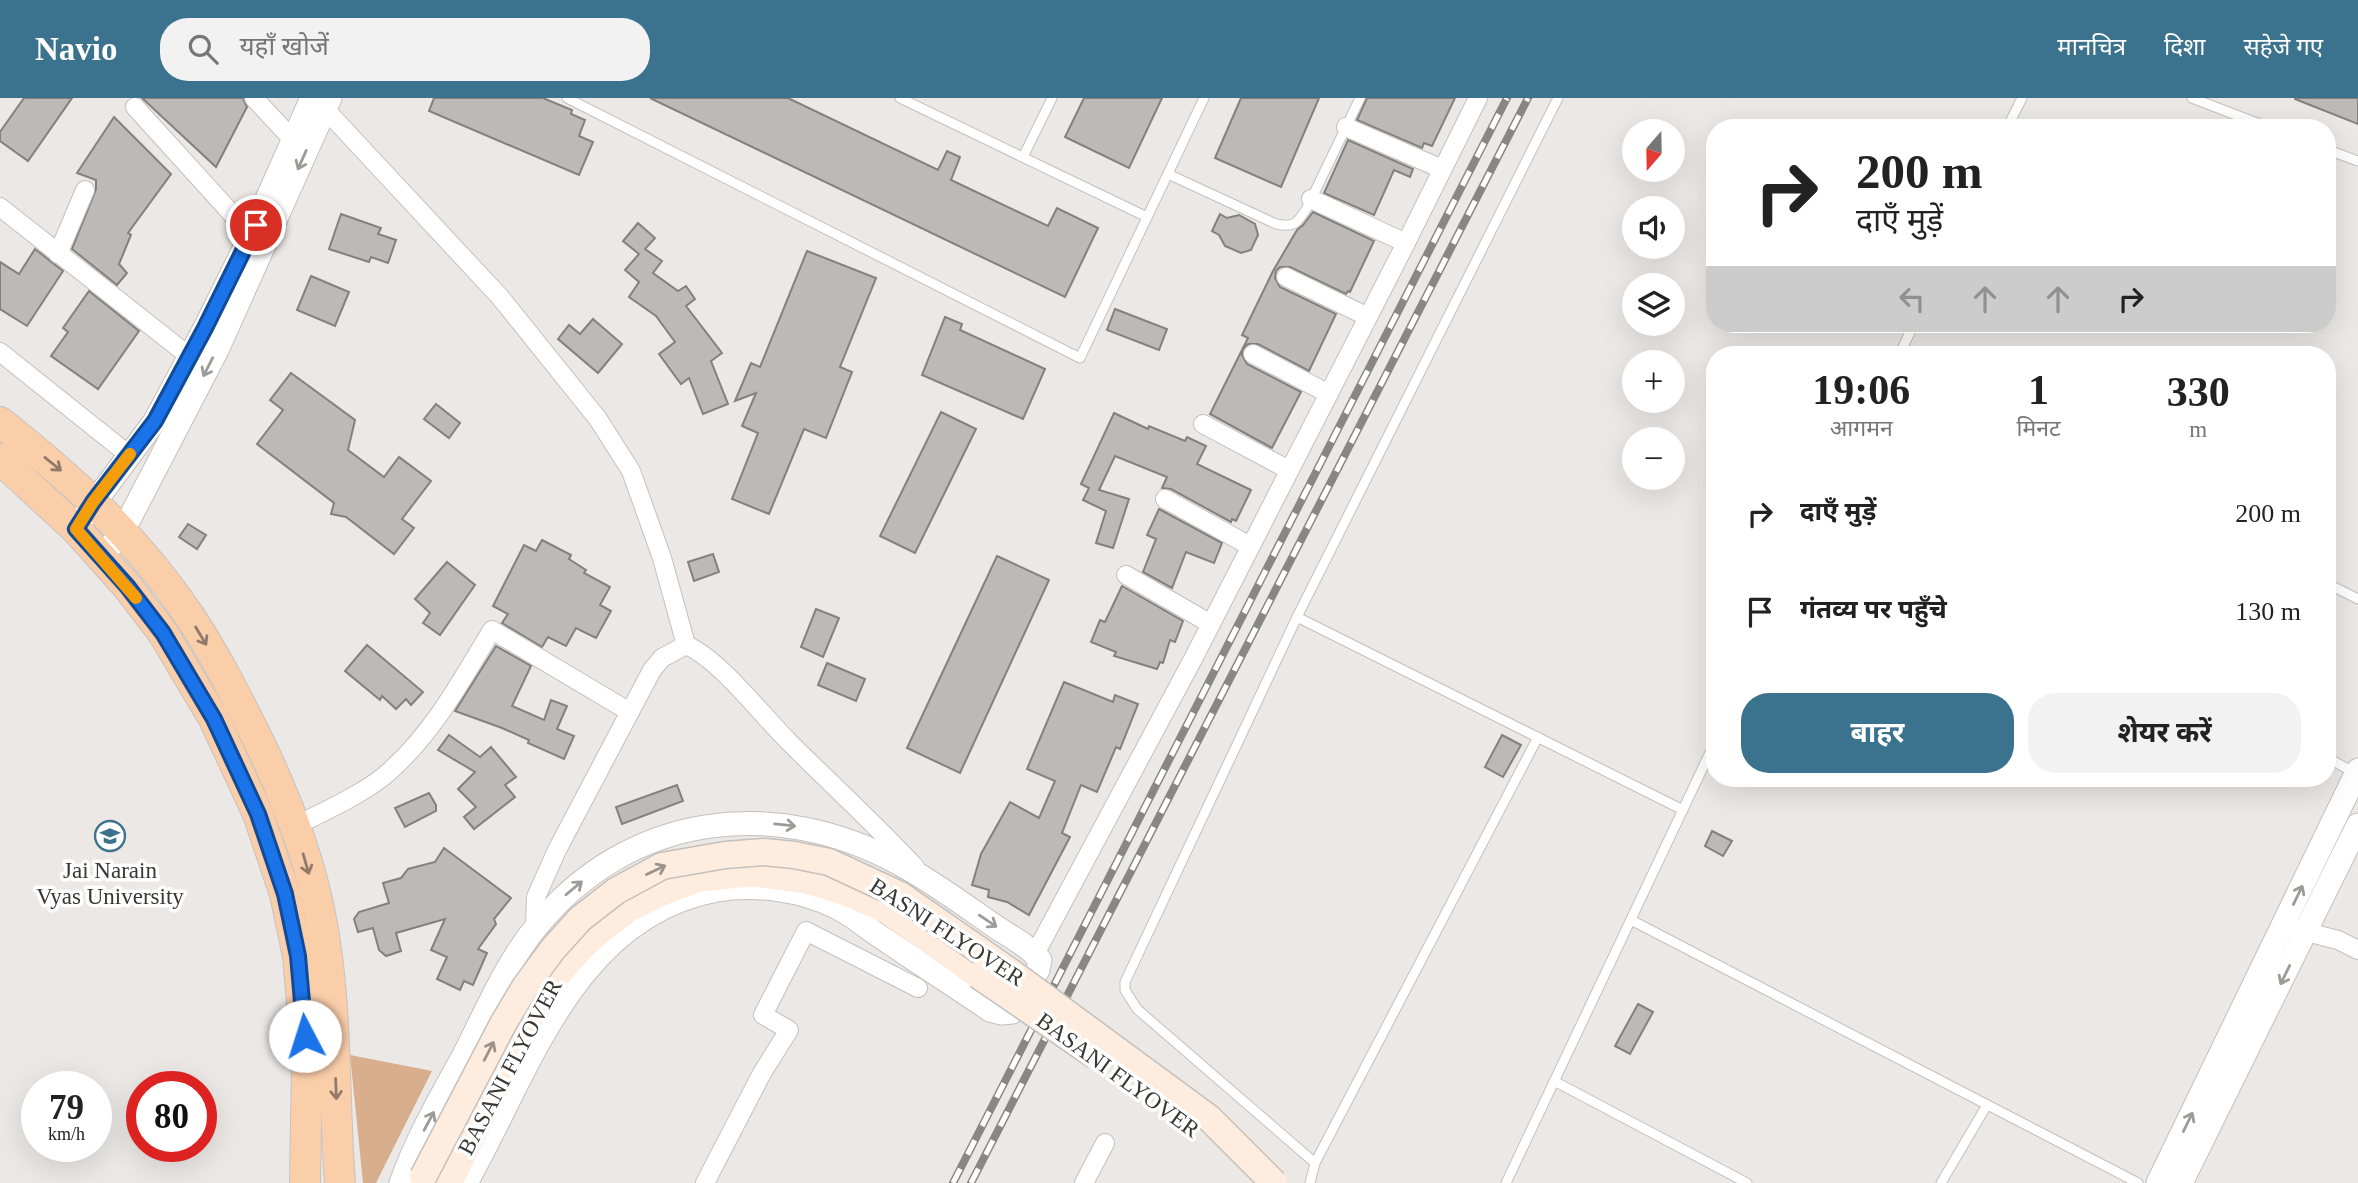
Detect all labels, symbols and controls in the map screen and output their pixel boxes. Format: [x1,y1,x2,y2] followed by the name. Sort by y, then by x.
[160,18,650,81] search box
[184,30,222,68] icon: search
[35,31,118,67] text: Navio
[240,32,329,61] text: यहाँ खोजें
[2057,34,2126,60] text: मानचित्र
[2164,34,2205,60] text: दिशा
[2243,34,2323,60] text: सहेजे गए
[1622,119,1685,182] north arrow
[1622,119,1685,490] map controls
[1856,144,1983,199] text: 200 m
[1741,147,1832,238] icon: right
[295,149,308,170] one-way arrow
[226,195,286,255] pin
[1622,196,1685,259] button: sound
[1856,202,1943,238] text: दाएँ मुड़ें
[237,206,275,244] icon: arrive
[1622,273,1685,336] button: layers
[1893,280,1931,318] icon: left
[1966,280,2004,318] icon: ahead
[2039,280,2077,318] icon: ahead
[2112,280,2150,318] icon: right
[1622,350,1685,413] button: +
[201,357,215,377] one-way arrow
[1812,367,1910,413] text: 19:06
[2028,367,2049,413] text: 1
[2167,369,2230,415] text: 330
[1830,416,1893,441] text: आगमन
[2016,416,2061,441] text: मिनट
[2189,417,2207,442] text: m
[1622,427,1685,490] button: −
[44,457,62,472] one-way arrow
[1741,495,1779,533] icon: right
[1800,497,1876,526] text: दाएँ मुड़ें
[2235,499,2301,528] text: 200 m
[1741,593,1779,631] icon: arrive
[1800,595,1947,624] text: गंतव्य पर पहुँचे
[2235,597,2301,626] text: 130 m
[195,625,209,645] one-way arrow
[1741,693,2014,773] button: बाहर
[2028,693,2301,773] button: शेयर करें
[93,819,127,853] school or university icon: Jai Narain Vyas University
[773,819,796,832] one-way arrow
[300,852,313,875] one-way arrow
[36,858,184,909] place label: Jai Narain Vyas University
[645,863,666,876] one-way arrow
[865,873,1029,991] street label: BASNI FLYOVER
[564,880,582,895] one-way arrow
[2291,885,2305,906] one-way arrow
[978,914,997,929] one-way arrow
[2277,964,2291,985] one-way arrow
[453,974,567,1159] street label: BASANI FLYOVER
[268,999,342,1073] position arrow
[1032,1008,1205,1143] street label: BASANI FLYOVER
[483,1041,497,1062] one-way arrow
[126,1071,217,1162] speed limit sign: 80
[330,1077,343,1100] one-way arrow
[49,1088,84,1127] text: 79
[422,1111,436,1132] one-way arrow
[2181,1112,2195,1133] one-way arrow
[48,1124,85,1144] text: km/h

